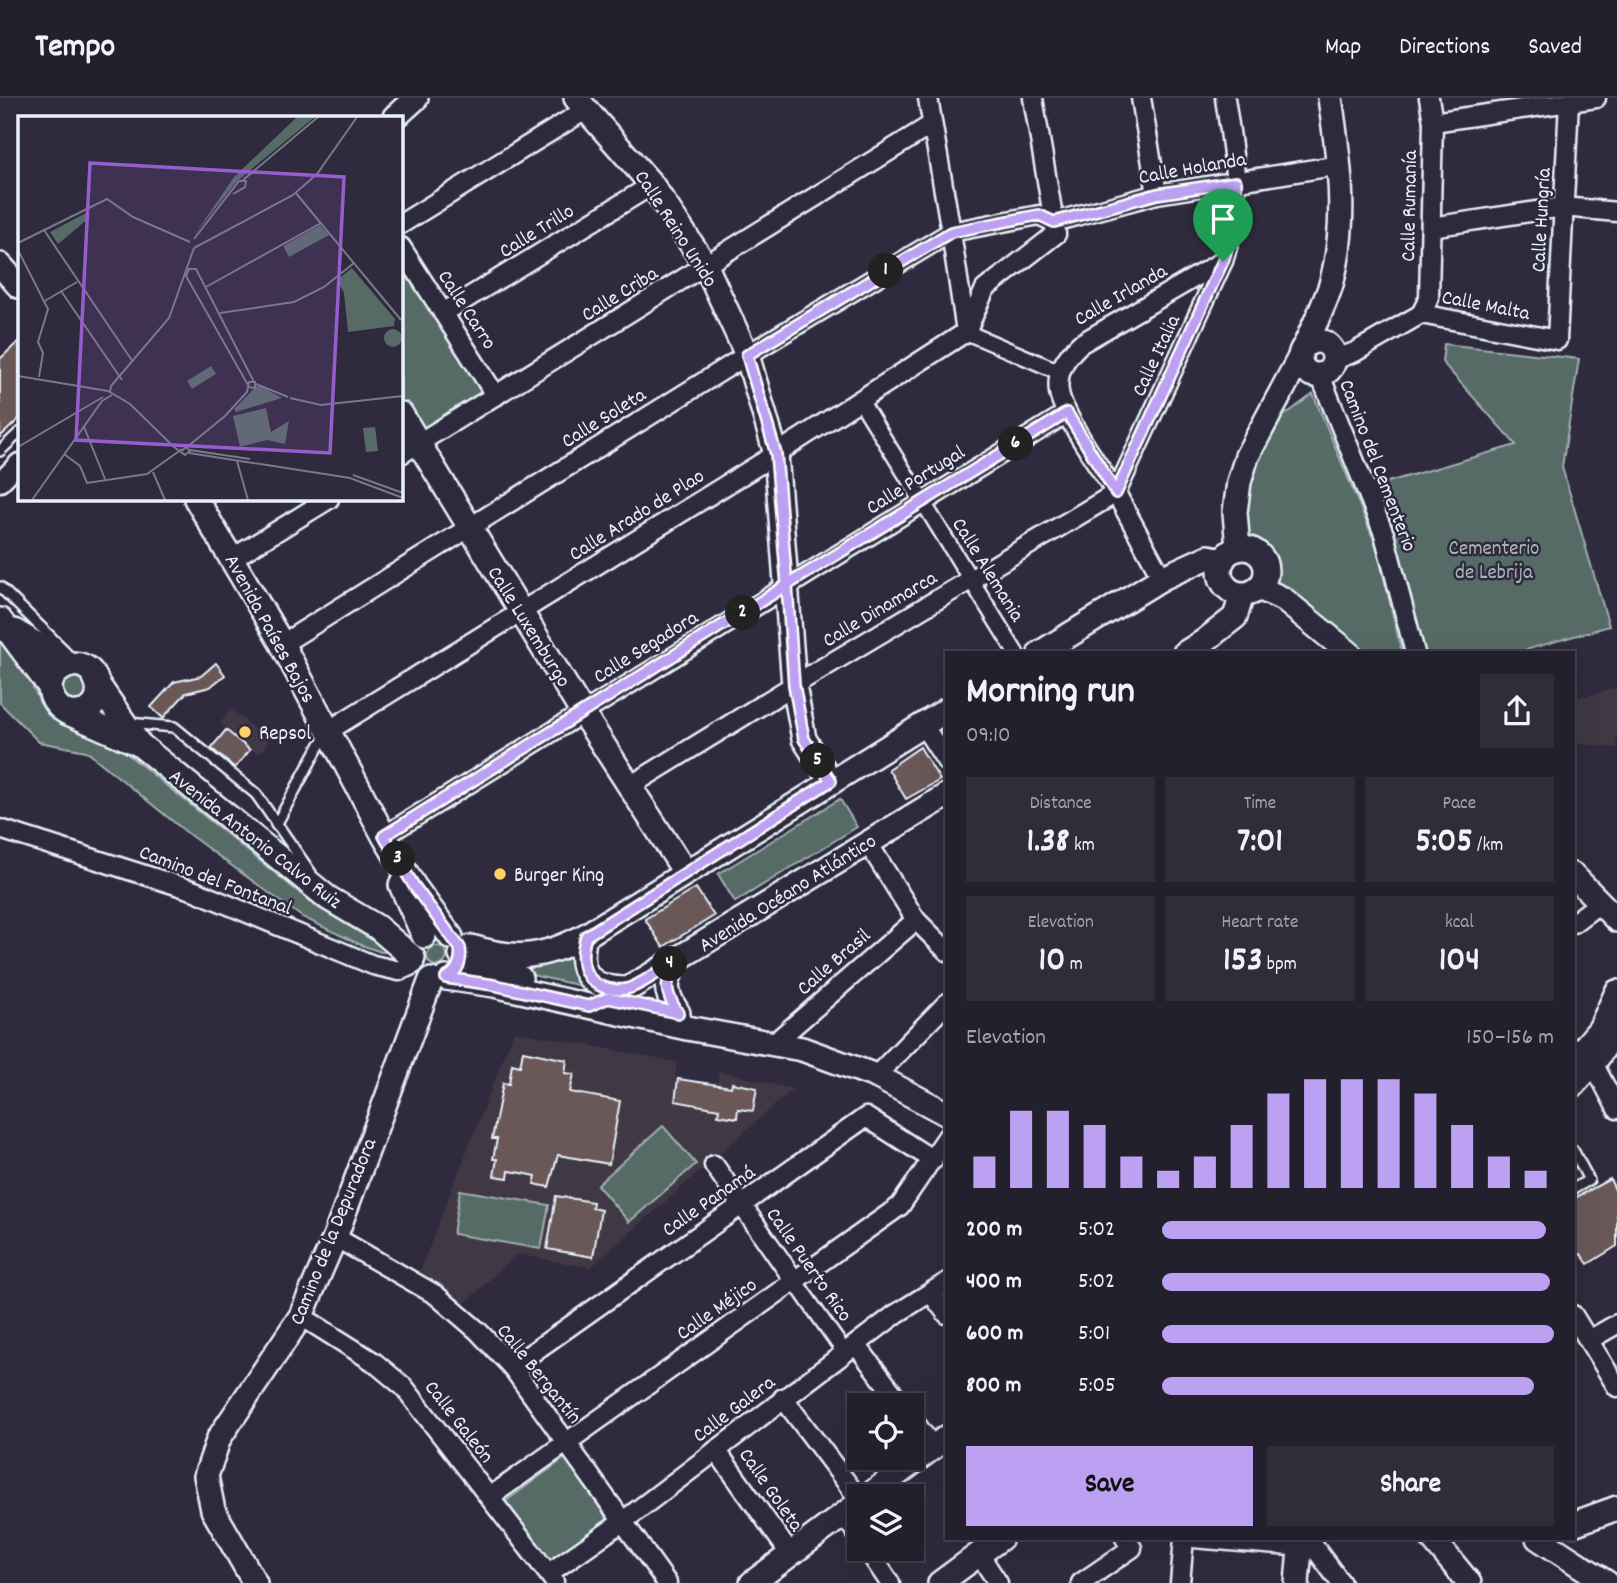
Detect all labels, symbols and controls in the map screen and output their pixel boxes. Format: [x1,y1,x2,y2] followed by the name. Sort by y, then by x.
[35,25,115,72] text: Tempo
[1325,31,1361,65] text: Map
[1399,31,1490,65] text: Directions
[1528,31,1582,65] text: Saved
[18,116,402,500] inset map
[1136,146,1250,194] street label: Calle Holanda
[1395,149,1427,262] street label: Calle Rumanía
[625,165,724,294] street label: Calle Reino Unido
[1525,166,1561,273] street label: Calle Hungría
[1193,189,1253,261] pin
[494,198,581,267] street label: Calle Trillo
[1204,200,1242,238] icon: arrive
[868,254,903,288] pin: 1
[883,257,888,284] text: 1
[1069,257,1175,335] street label: Calle Irlanda
[577,260,666,331] street label: Calle Criba
[429,265,502,356] street label: Calle Carro
[1439,284,1533,330] street label: Calle Malta
[1126,309,1190,402] street label: Calle Italia
[1330,376,1423,557] street label: Camino del Cementerio
[556,381,654,457] street label: Calle Soleta
[998,426,1034,462] pin: 6
[1011,430,1020,457] text: 6
[861,439,972,524] street label: Calle Portugal
[564,463,711,570] street label: Calle Arado de Plao
[943,513,1031,629] street label: Calle Alemania
[1449,535,1539,589] park label: Cementerio de Lebrija
[215,550,322,709] street label: Avenida Países Bajos
[478,561,577,694] street label: Calle Luxemburgo
[818,564,944,657] street label: Calle Dinamarca
[726,596,760,630] pin: 2
[738,599,747,626] text: 2
[588,604,706,693] street label: Calle Segadora
[966,666,1135,721] text: Morning run
[1480,674,1554,748] button: share
[259,720,311,750] place label: Repsol
[966,720,1010,753] text: 09:10
[237,724,253,740] marker: Repsol
[800,744,836,778] pin: 5
[813,747,822,774] text: 5
[161,763,347,918] street label: Avenida Antonio Calvo Ruiz
[1030,791,1092,818] text: Distance
[1244,791,1276,818] text: Time
[1443,791,1476,818] text: Pace
[1027,818,1070,868] text: 1.38
[1237,818,1283,868] text: 7:01
[1415,818,1473,868] text: 5:05
[694,828,883,961] street label: Avenida Océano Atlántico
[1070,833,1095,860] text: km
[1473,833,1503,860] text: /km
[134,839,296,925] street label: Camino del Fontanal
[380,842,416,876] pin: 3
[393,845,402,872] text: 3
[514,862,604,892] place label: Burger King
[492,866,508,882] marker: Burger King
[1028,910,1094,937] text: Elevation
[1222,910,1298,937] text: Heart rate
[1445,910,1474,937] text: kcal
[791,923,879,1004] street label: Calle Brasil
[1039,937,1065,987] text: 10
[1223,937,1263,987] text: 153
[1439,937,1480,987] text: 104
[652,946,688,982] pin: 4
[666,950,673,977] text: 4
[1065,952,1083,979] text: m
[1263,952,1297,979] text: bpm
[966,1022,1046,1055] text: Elevation
[1466,1022,1554,1055] text: 150–156 m
[284,1133,386,1330] street label: Camino de la Depuradora
[657,1159,763,1246] street label: Calle Panamá
[757,1202,858,1329] street label: Calle Puerto Rico
[966,1214,1022,1247] text: 200 m
[1078,1214,1115,1247] text: 5:02
[966,1266,1022,1299] text: 400 m
[1078,1266,1115,1299] text: 5:02
[671,1272,764,1349] street label: Calle Méjico
[488,1318,588,1431] street label: Calle Bergantín
[966,1318,1023,1351] text: 600 m
[1078,1318,1110,1351] text: 5:01
[687,1369,783,1451] street label: Calle Galera
[966,1370,1021,1403] text: 800 m
[1078,1370,1116,1403] text: 5:05
[416,1375,500,1471] street label: Calle Galeón
[847,1393,924,1561] map controls
[847,1393,924,1470] button: locate
[730,1443,810,1540] street label: Calle Goleta
[966,1446,1253,1526] button: Save
[1267,1446,1554,1526] button: Share
[847,1484,924,1561] button: layers

